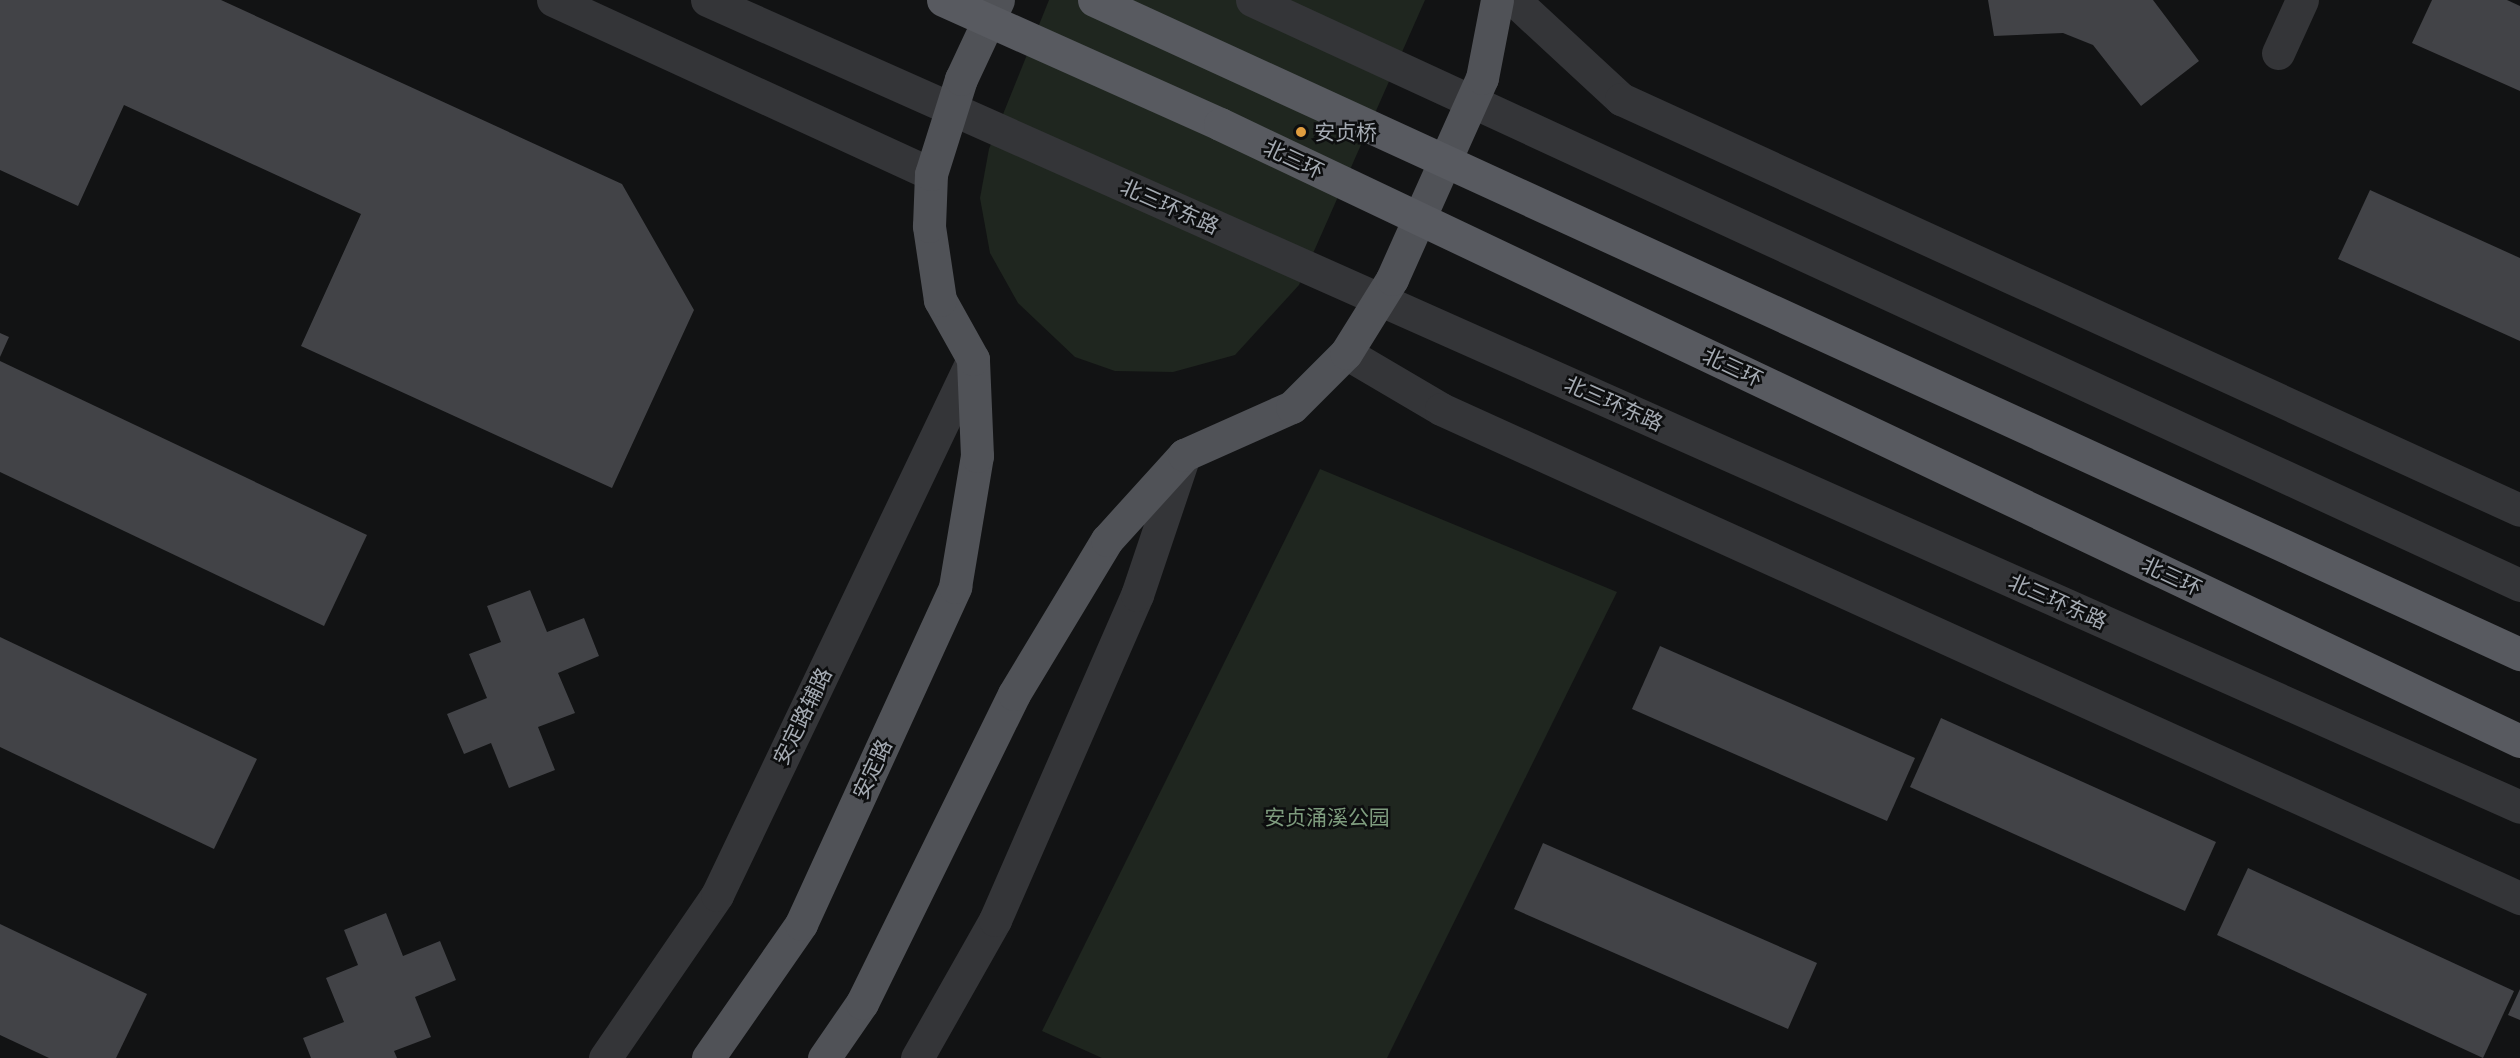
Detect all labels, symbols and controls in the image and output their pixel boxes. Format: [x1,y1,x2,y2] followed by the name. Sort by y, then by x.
[1314,119,1377,145] place label: 安贞桥
[1292,123,1310,141] marker: 安贞桥
[1260,134,1328,184] street label: 北三环
[1117,173,1223,239] street label: 北三环东路
[1699,342,1767,392] street label: 北三环
[1561,370,1667,436] street label: 北三环东路
[2138,551,2206,601] street label: 北三环
[2005,568,2111,634] street label: 北三环东路
[768,663,836,769] street label: 安定路辅路
[847,735,897,803] street label: 安定路
[1264,804,1390,830] park label: 安贞涌溪公园

